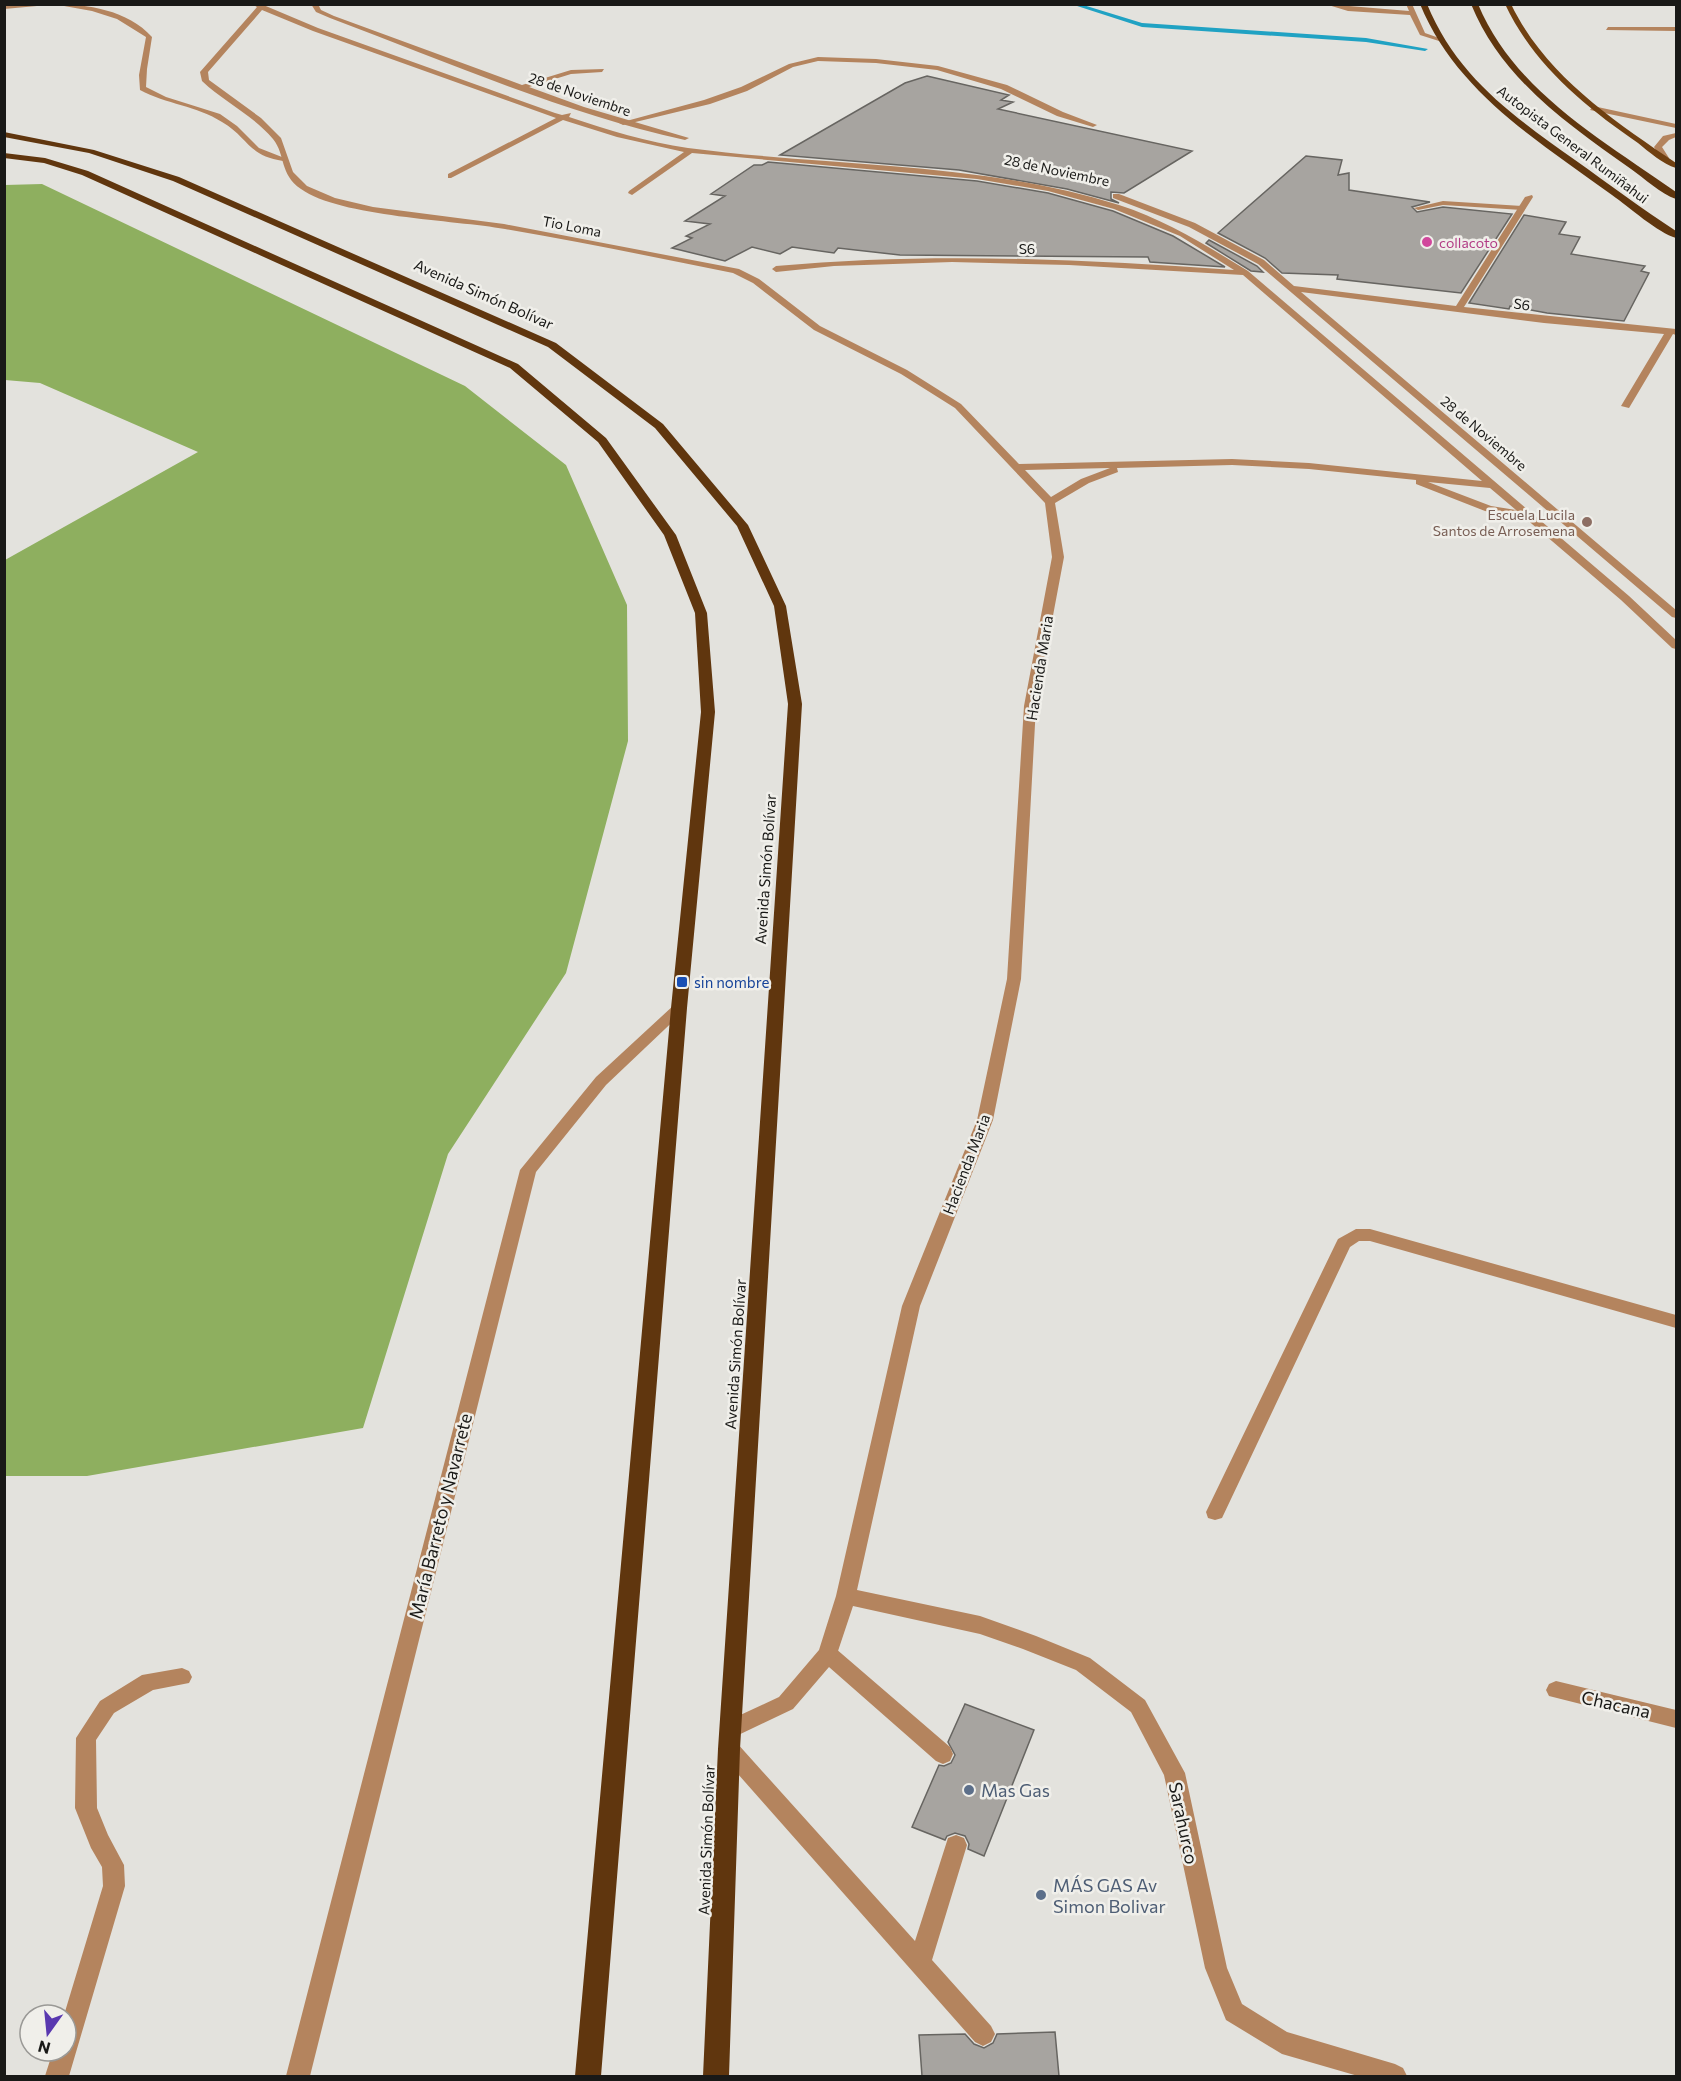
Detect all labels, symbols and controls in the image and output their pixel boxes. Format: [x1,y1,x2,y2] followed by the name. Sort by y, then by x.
[527,69,633,119] street label: 28 de Noviembre
[1494,82,1652,206] street label: Autopista General Rumiñahui
[1003,151,1111,189] street label: 28 de Noviembre
[541,212,603,240] street label: Tio Loma
[1439,234,1498,251] place label: collacoto
[1420,235,1434,249] marker: collacoto
[1019,240,1035,257] street label: S6
[411,255,557,333] street label: Avenida Simón Bolívar
[1513,294,1531,314] street label: S6
[1438,392,1530,474] street label: 28 de Noviembre
[1433,506,1575,539] place label: Escuela Lucila Santos de Arrosemena
[1580,515,1594,529] marker: Escuela Lucila Santos de Arrosemena
[1022,614,1056,722] street label: Hacienda Maria
[751,793,779,945] street label: Avenida Simón Bolívar
[694,973,769,991] place label: sin nombre
[675,975,689,989] marker: sin nombre
[939,1111,993,1217] street label: Hacienda Maria
[721,1278,749,1430] street label: Avenida Simón Bolívar
[404,1411,476,1621] street label: María Barreto y Navarrete
[1579,1685,1653,1723] street label: Chacana
[694,1764,718,1916] street label: Avenida Simón Bolívar
[981,1779,1050,1801] place label: Mas Gas
[1165,1780,1203,1866] street label: Sarahurco
[962,1783,976,1797] marker: Mas Gas
[1053,1874,1166,1917] place label: MÁS GAS Av Simon Bolivar
[1034,1888,1048,1902] marker: MÁS GAS Av Simon Bolivar
[18,2003,78,2063] north arrow
[36,2037,52,2059] text: N

